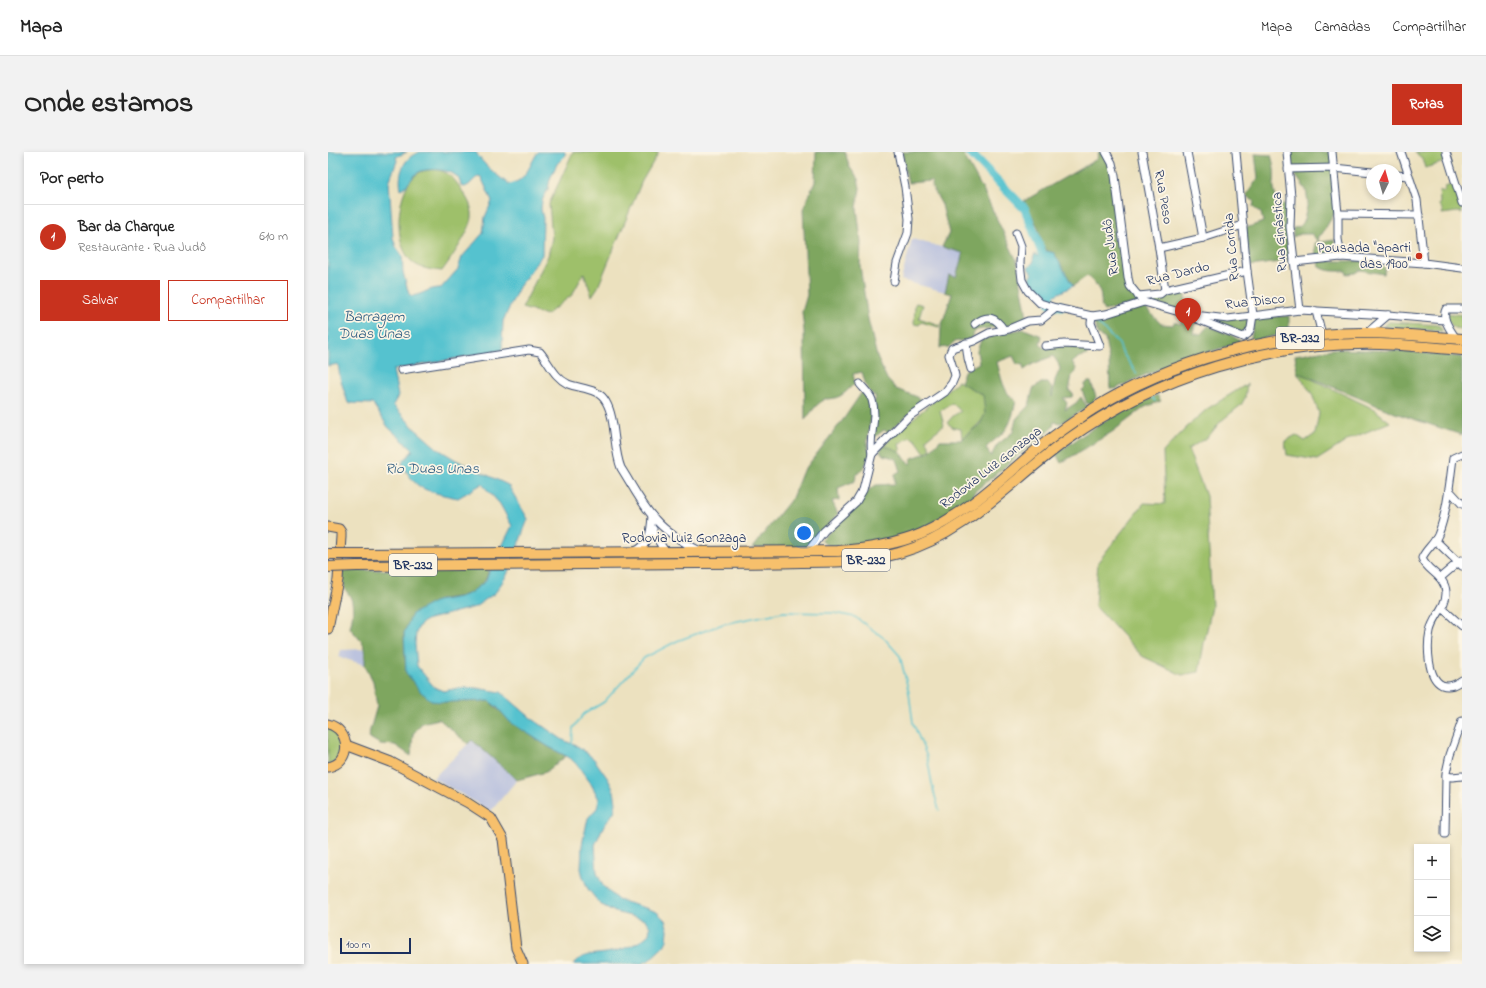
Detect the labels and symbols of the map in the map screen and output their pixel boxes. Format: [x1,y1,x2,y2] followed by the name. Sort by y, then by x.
[1366,164,1402,200] north arrow
[1148,168,1178,226] street label: Rua Peso
[1267,191,1293,273] street label: Rua Ginástica
[1219,212,1245,282] street label: Rua Corrida
[1097,218,1125,276] street label: Rua Judô
[1317,238,1411,275] place label: Pousada "aparti das 19:00"
[1414,251,1424,261] marker: Pousada "aparti das 19:00"
[1144,256,1212,292] street label: Rua Dardo
[1224,288,1286,316] street label: Rua Disco
[1175,298,1201,331] pin: 1
[338,306,410,345] water label: Barragem Duas Unas
[1276,327,1324,349] road number: BR-232
[936,421,1047,515] street label: Rodovia Luiz Gonzaga
[385,458,479,480] water label: Rio Duas Unas
[794,523,814,543] your location
[622,528,746,550] street label: Rodovia Luiz Gonzaga
[842,549,890,571] road number: BR-232
[389,554,437,576] road number: BR-232
[340,936,411,955] scale bar

